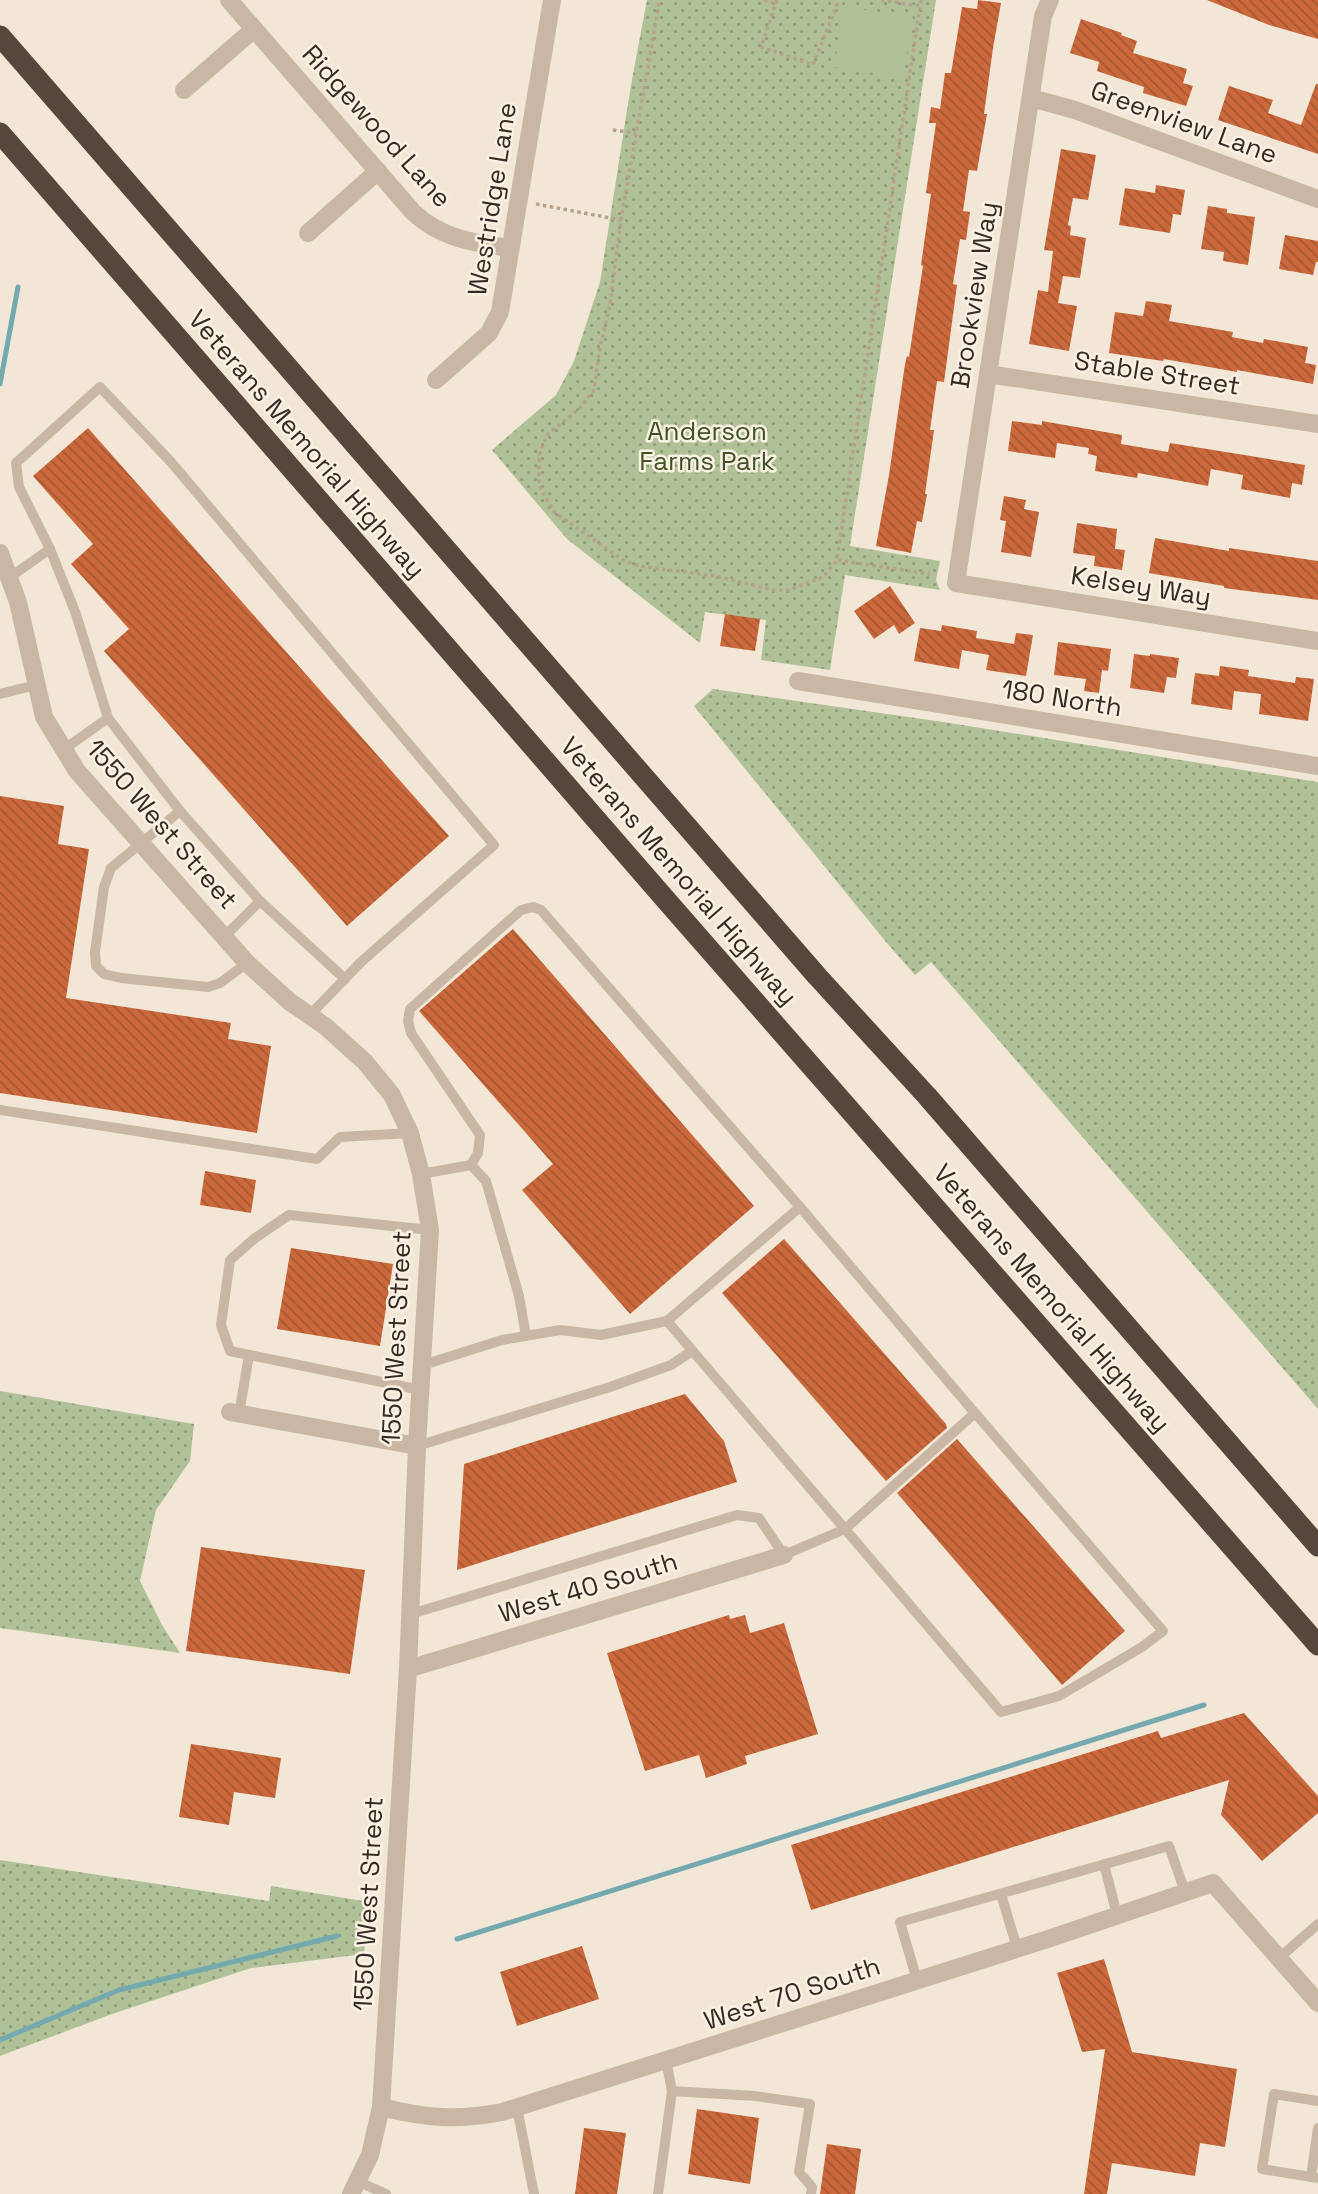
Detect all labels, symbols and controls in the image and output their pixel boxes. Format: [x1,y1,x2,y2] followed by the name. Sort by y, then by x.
[295,37,459,215] street label: Ridgewood Lane
[1086,72,1282,172] street label: Greenview Lane
[460,100,524,298] street label: Westridge Lane
[942,199,1006,391] street label: Brookview Way
[181,303,433,585] street label: Veterans Memorial Highway
[1072,343,1242,403] street label: Stable Street
[639,414,775,478] park label: Anderson Farms Park
[1068,558,1214,614] street label: Kelsey Way
[999,672,1125,724] street label: 180 North
[553,730,805,1012] street label: Veterans Memorial Highway
[79,732,245,916] street label: 1550 West Street
[926,1157,1178,1439] street label: Veterans Memorial Highway
[373,1230,419,1446] street label: 1550 West Street
[494,1544,682,1630] street label: West 40 South
[345,1796,391,2012] street label: 1550 West Street
[700,1948,884,2038] street label: West 70 South

